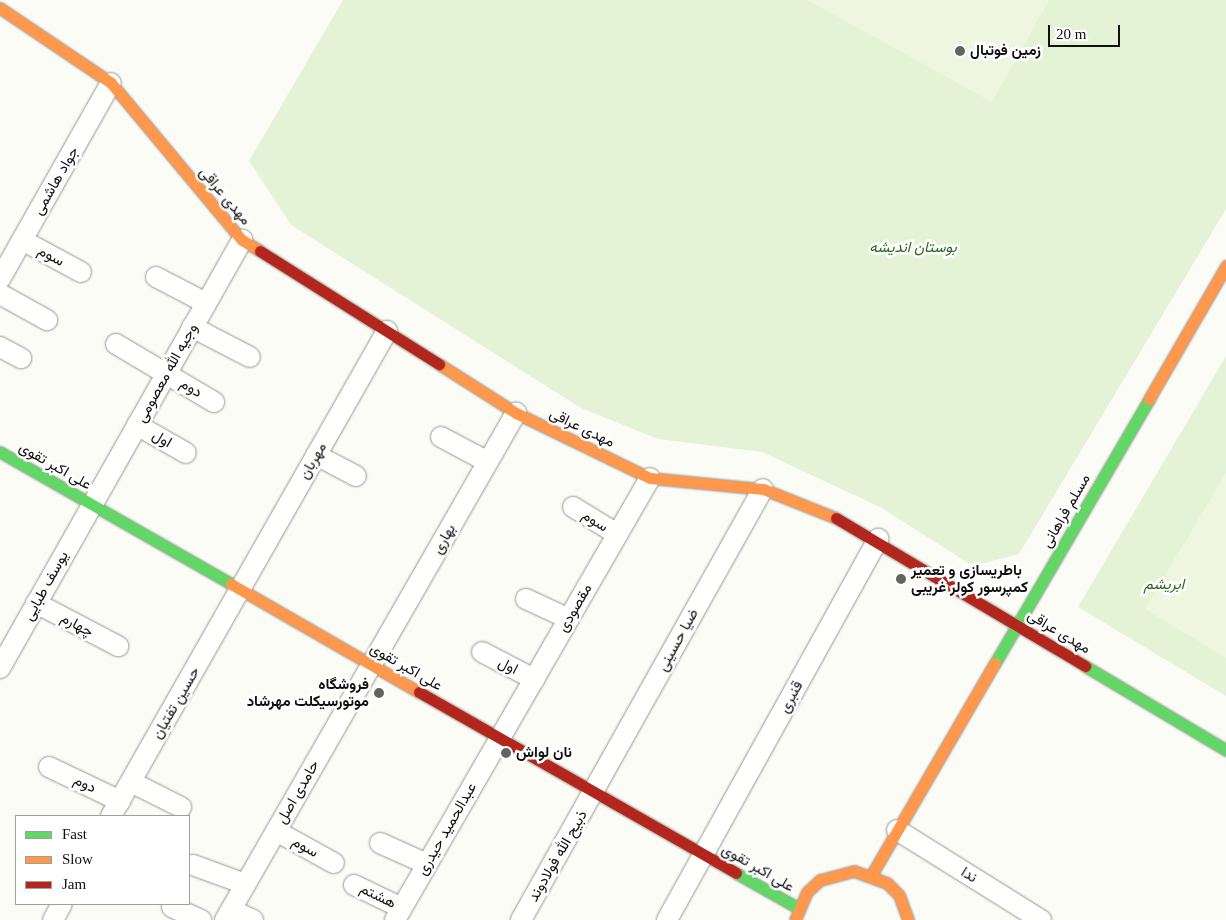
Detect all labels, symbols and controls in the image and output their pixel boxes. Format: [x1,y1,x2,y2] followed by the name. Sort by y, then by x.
[1051,15,1124,47] scale bar
[1056,26,1086,42] text: 20 m
[970,42,1041,60] place label: زمین فوتبال
[954,45,966,57] marker: زمین فوتبال
[29,144,83,218] street label: جواد هاشمی
[195,163,255,229] street label: مهدی عراقی
[869,239,957,257] park label: بوستان اندیشه
[35,242,67,270] street label: سوم
[132,320,202,426] street label: وجیه الله معصومی
[177,374,205,402] street label: دوم
[546,404,618,452] street label: مهدی عراقی
[149,426,175,452] street label: اول
[16,438,94,494] street label: علی اکبر تقوی
[295,439,331,483] street label: مهربان
[1038,471,1094,551] street label: مسلم فراهانی
[579,506,611,536] street label: سوم
[428,521,460,557] street label: بهاری
[19,548,73,624] street label: یوسف طبایی
[911,561,1028,596] place label: باطریسازی و تعمیر کمپرسور کولر غریبی
[895,573,907,585] marker: باطریسازی و تعمیر کمپرسور کولر غریبی
[1144,576,1184,594] park label: ابریشم
[554,581,596,635] street label: مقصودی
[653,606,703,674] street label: ضیا حسینی
[1024,606,1094,658] street label: مهدی عراقی
[58,609,96,641] street label: چهارم
[367,639,445,695] street label: علی اکبر تقوی
[495,654,521,678] street label: اول
[148,664,204,742] street label: حسین تفتیان
[247,675,369,710] place label: فروشگاه موتورسیکلت مهرشاد
[775,678,807,716] street label: قنبری
[373,687,385,699] marker: فروشگاه موتورسیکلت مهرشاد
[516,744,572,762] place label: نان لواش
[500,747,512,759] marker: نان لواش
[273,757,323,827] street label: حامدی اصل
[71,771,99,797] street label: دوم
[413,779,481,879] street label: عبدالحمید حیدری
[525,807,591,905] street label: ذبیح الله فولادوند
[15,815,190,905] legend
[62,826,87,842] text: Fast
[289,832,321,862] street label: سوم
[719,840,797,896] street label: علی اکبر تقوی
[62,851,93,867] text: Slow
[958,863,980,887] street label: ندا
[62,876,86,892] text: Jam
[357,880,399,912] street label: هشتم

